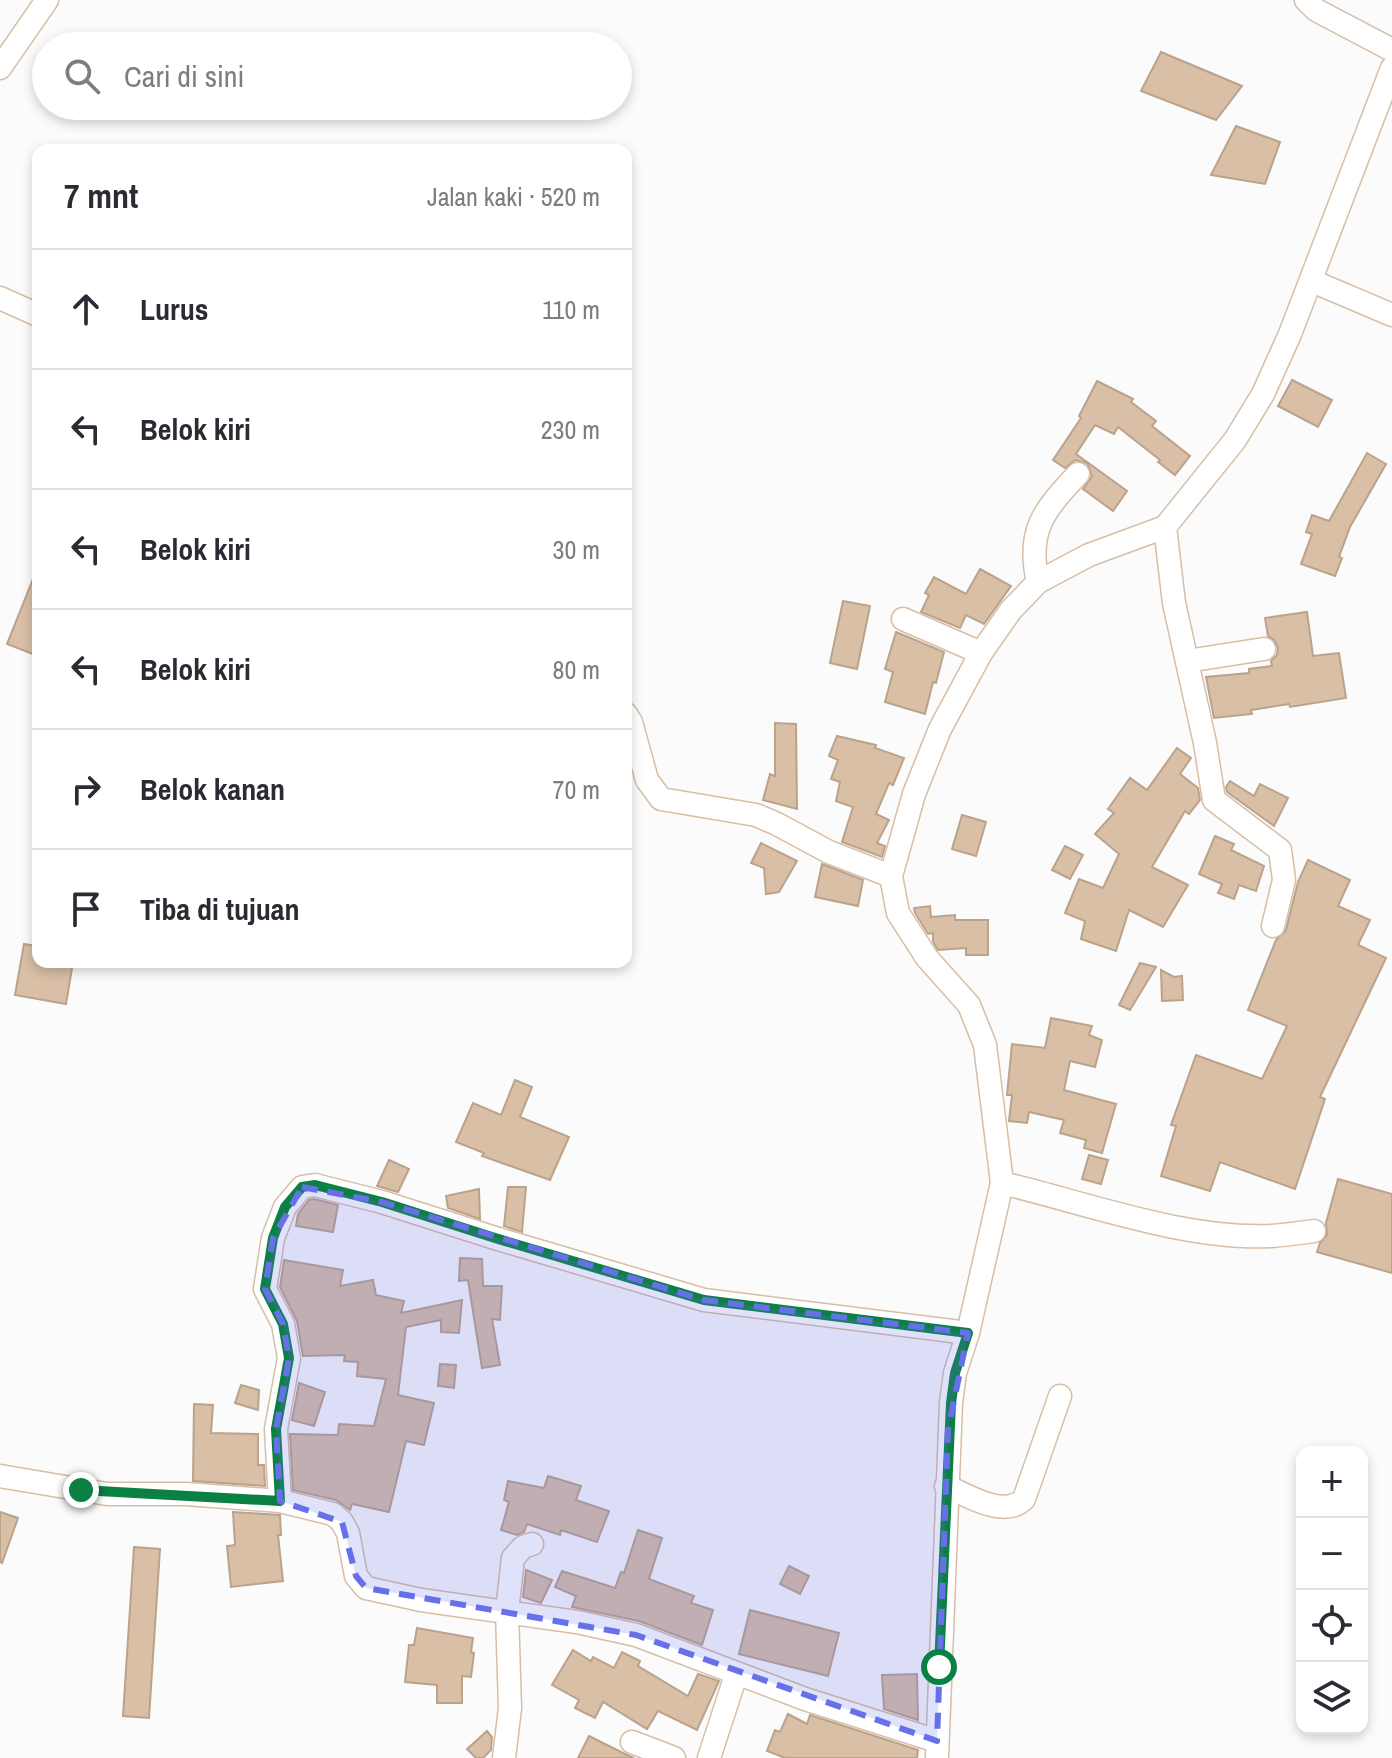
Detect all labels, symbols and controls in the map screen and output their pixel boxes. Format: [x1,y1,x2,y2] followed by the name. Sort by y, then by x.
[32,32,632,120] search box
[60,54,104,98] icon: search
[124,56,244,96] text: Cari di sini
[64,173,138,219] text: 7 mnt
[427,179,600,214] text: Jalan kaki · 520 m
[64,287,108,331] icon: ahead
[140,289,208,329] text: Lurus
[542,292,600,327] text: 110 m
[64,407,108,451] icon: left
[140,409,251,449] text: Belok kiri
[541,412,600,447] text: 230 m
[64,527,108,571] icon: left
[140,529,251,569] text: Belok kiri
[553,532,600,567] text: 30 m
[64,647,108,691] icon: left
[140,649,251,689] text: Belok kiri
[553,652,600,687] text: 80 m
[64,767,108,811] icon: right
[140,769,285,809] text: Belok kanan
[553,772,600,807] text: 70 m
[64,887,108,931] icon: arrive
[140,889,300,929] text: Tiba di tujuan
[1296,1446,1368,1734] map controls
[1296,1446,1368,1518] button: +
[63,1472,99,1508] route end
[1296,1518,1368,1590] button: −
[1296,1590,1368,1662] button: locate
[921,1649,957,1685] route start
[1296,1662,1368,1734] button: layers

